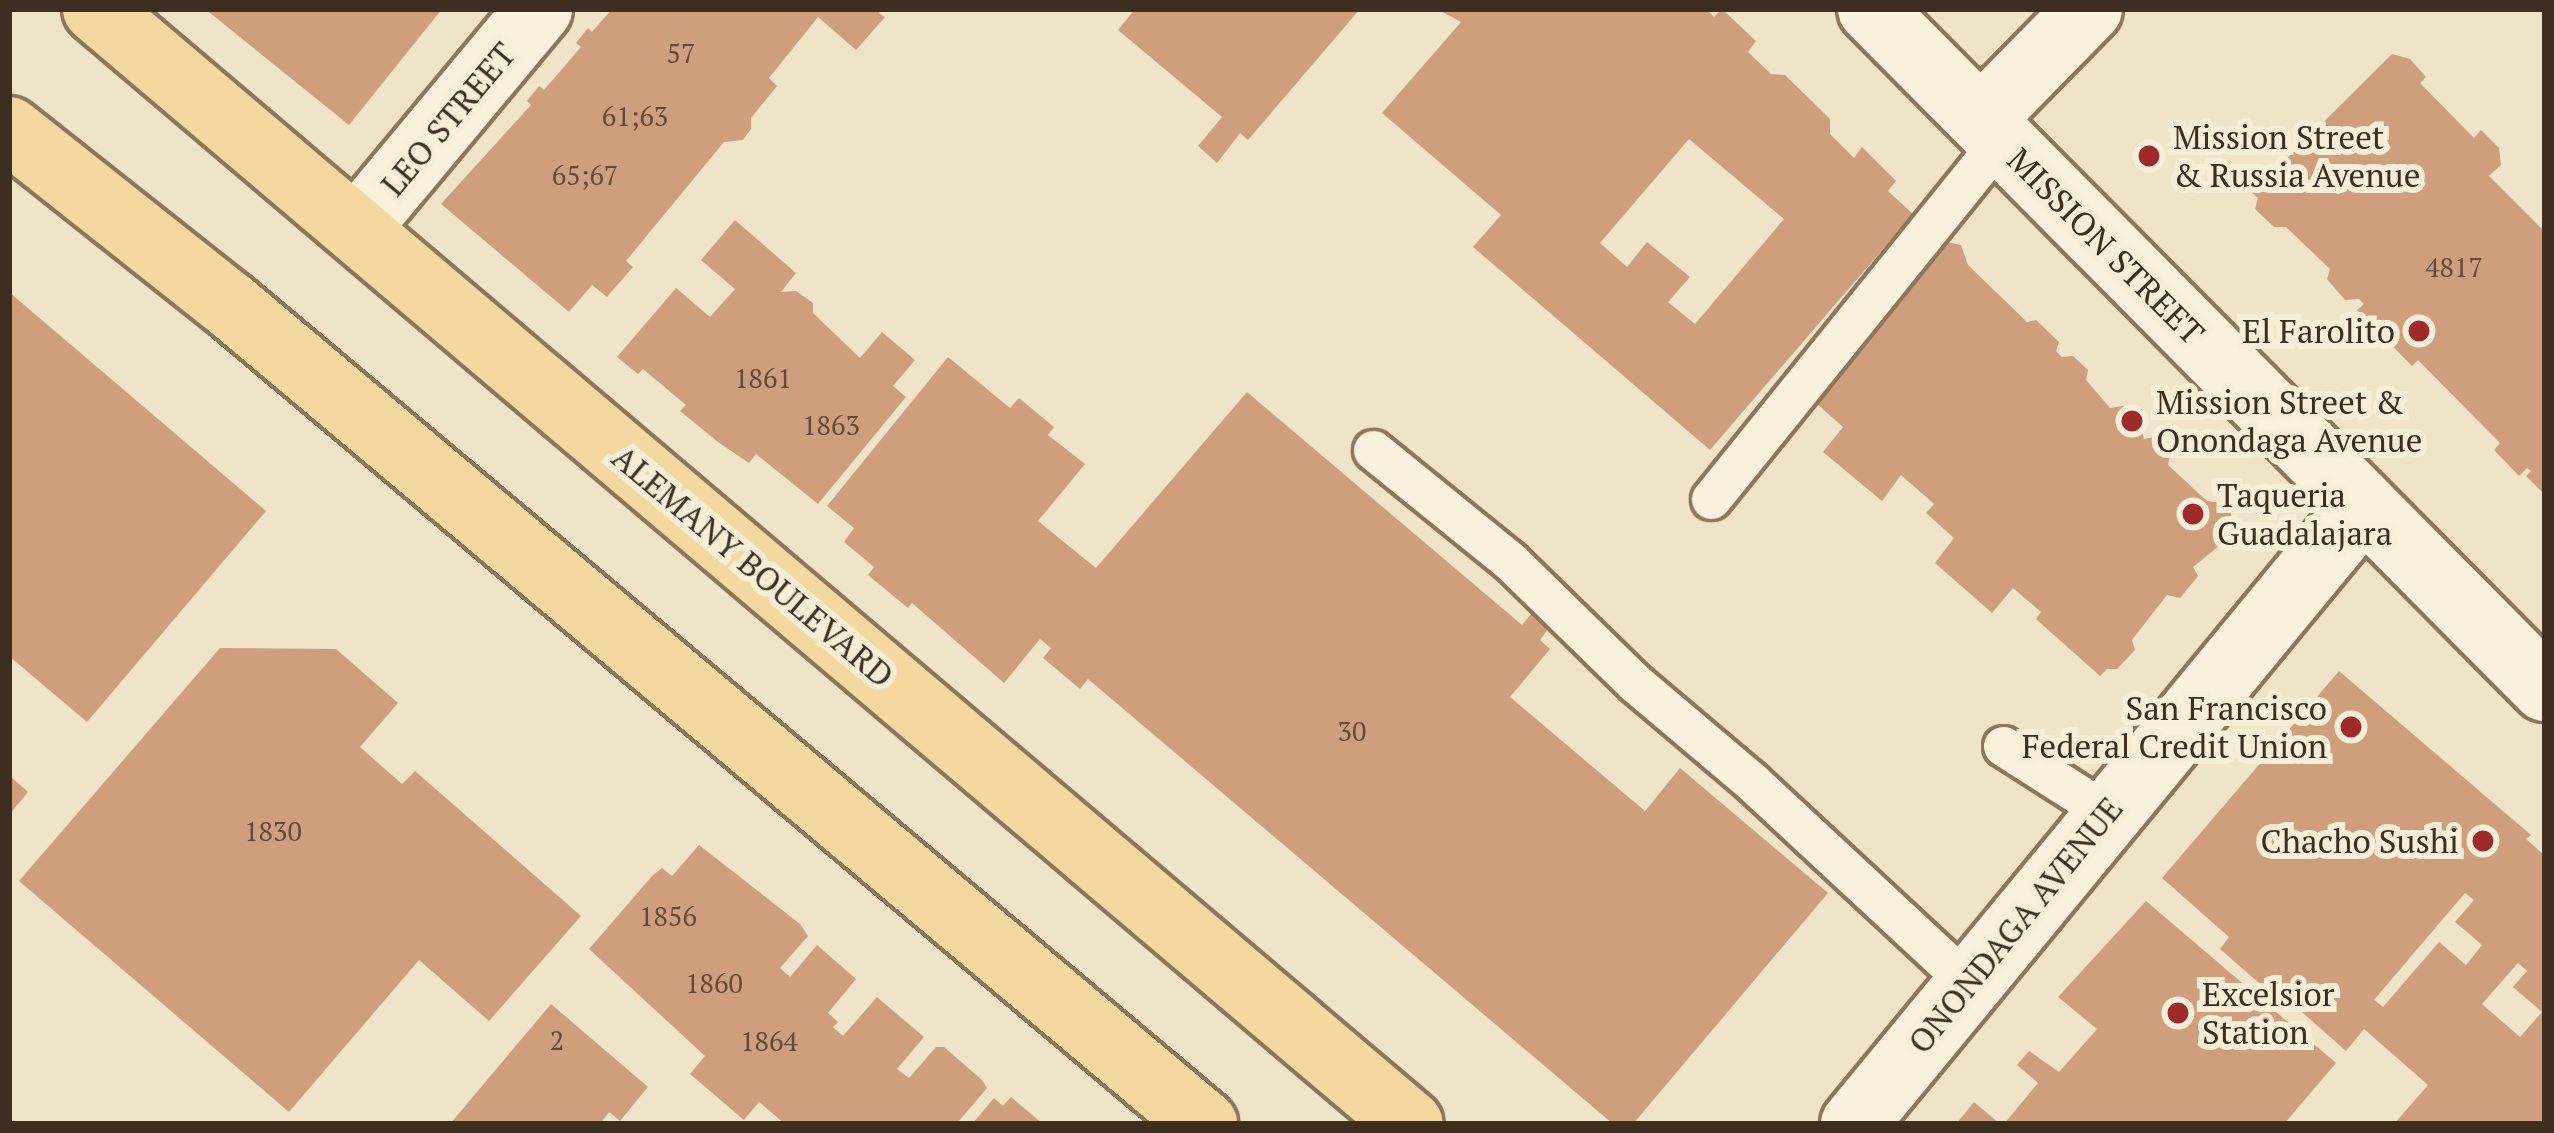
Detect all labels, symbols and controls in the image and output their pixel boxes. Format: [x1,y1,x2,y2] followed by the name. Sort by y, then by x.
[372,34,524,204] street label: LEO STREET
[667,38,695,70] house number: 57
[602,101,668,133] house number: 61;63
[2173,117,2421,195] place label: Mission Street & Russia Avenue
[1999,139,2213,353] street label: MISSION STREET
[2136,143,2162,169] marker: Mission Street & Russia Avenue
[552,160,618,192] house number: 65;67
[2425,252,2483,284] house number: 4817
[2242,311,2395,351] place label: El Farolito
[2406,318,2432,344] marker: El Farolito
[734,363,792,395] house number: 1861
[2156,382,2423,460] place label: Mission Street & Onondaga Avenue
[2119,408,2145,434] marker: Mission Street & Onondaga Avenue
[802,410,860,442] house number: 1863
[604,437,902,695] street label: ALEMANY BOULEVARD
[2217,475,2392,553] place label: Taqueria Guadalajara
[2180,501,2206,527] marker: Taqueria Guadalajara
[2022,688,2327,766] place label: San Francisco Federal Credit Union
[2338,714,2364,740] marker: San Francisco Federal Credit Union
[1338,716,1366,748] house number: 30
[1899,789,2131,1061] street label: ONONDAGA AVENUE
[244,816,302,848] house number: 1830
[2260,821,2459,861] place label: Chacho Sushi
[2470,828,2496,854] marker: Chacho Sushi
[639,901,697,933] house number: 1856
[685,968,743,1000] house number: 1860
[2202,974,2334,1052] place label: Excelsior Station
[2165,1000,2191,1026] marker: Excelsior Station
[550,1025,564,1057] house number: 2
[740,1026,798,1058] house number: 1864

